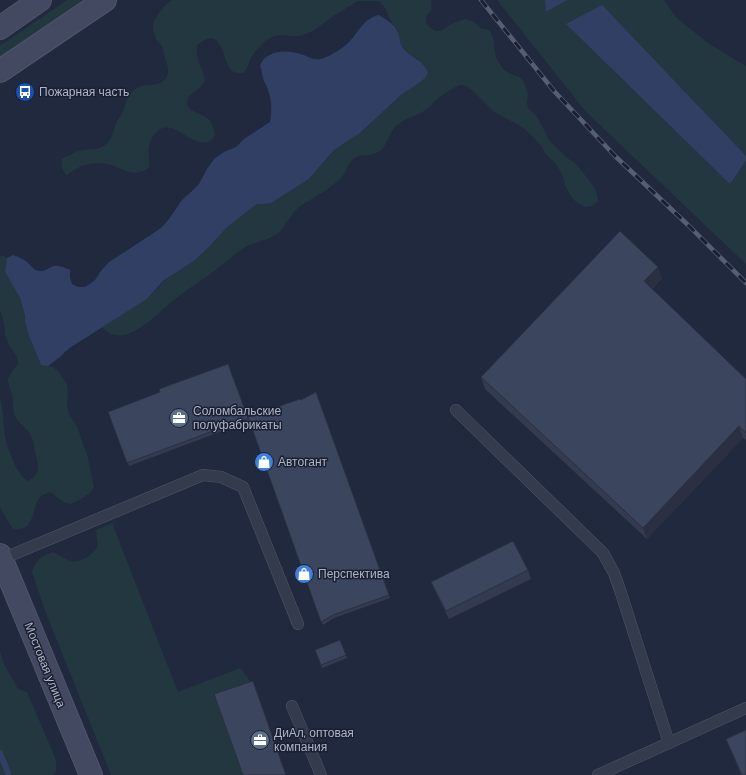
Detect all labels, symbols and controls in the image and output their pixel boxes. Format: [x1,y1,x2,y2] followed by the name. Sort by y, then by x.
[14,81,36,103] bus stop icon: Пожарная часть
[39,84,129,100] place label: Пожарная часть
[193,403,282,433] place label: Соломбальские полуфабрикаты
[168,407,190,429] office icon: Соломбальские полуфабрикаты
[253,451,275,473] shop icon: Автогант
[278,454,328,470] place label: Автогант
[293,563,315,585] shop icon: Перспектива
[318,566,390,582] place label: Перспектива
[21,620,69,710] street label: Мостовая улица
[274,725,354,755] place label: ДиАл, оптовая компания
[249,729,271,751] office icon: ДиАл, оптовая компания

